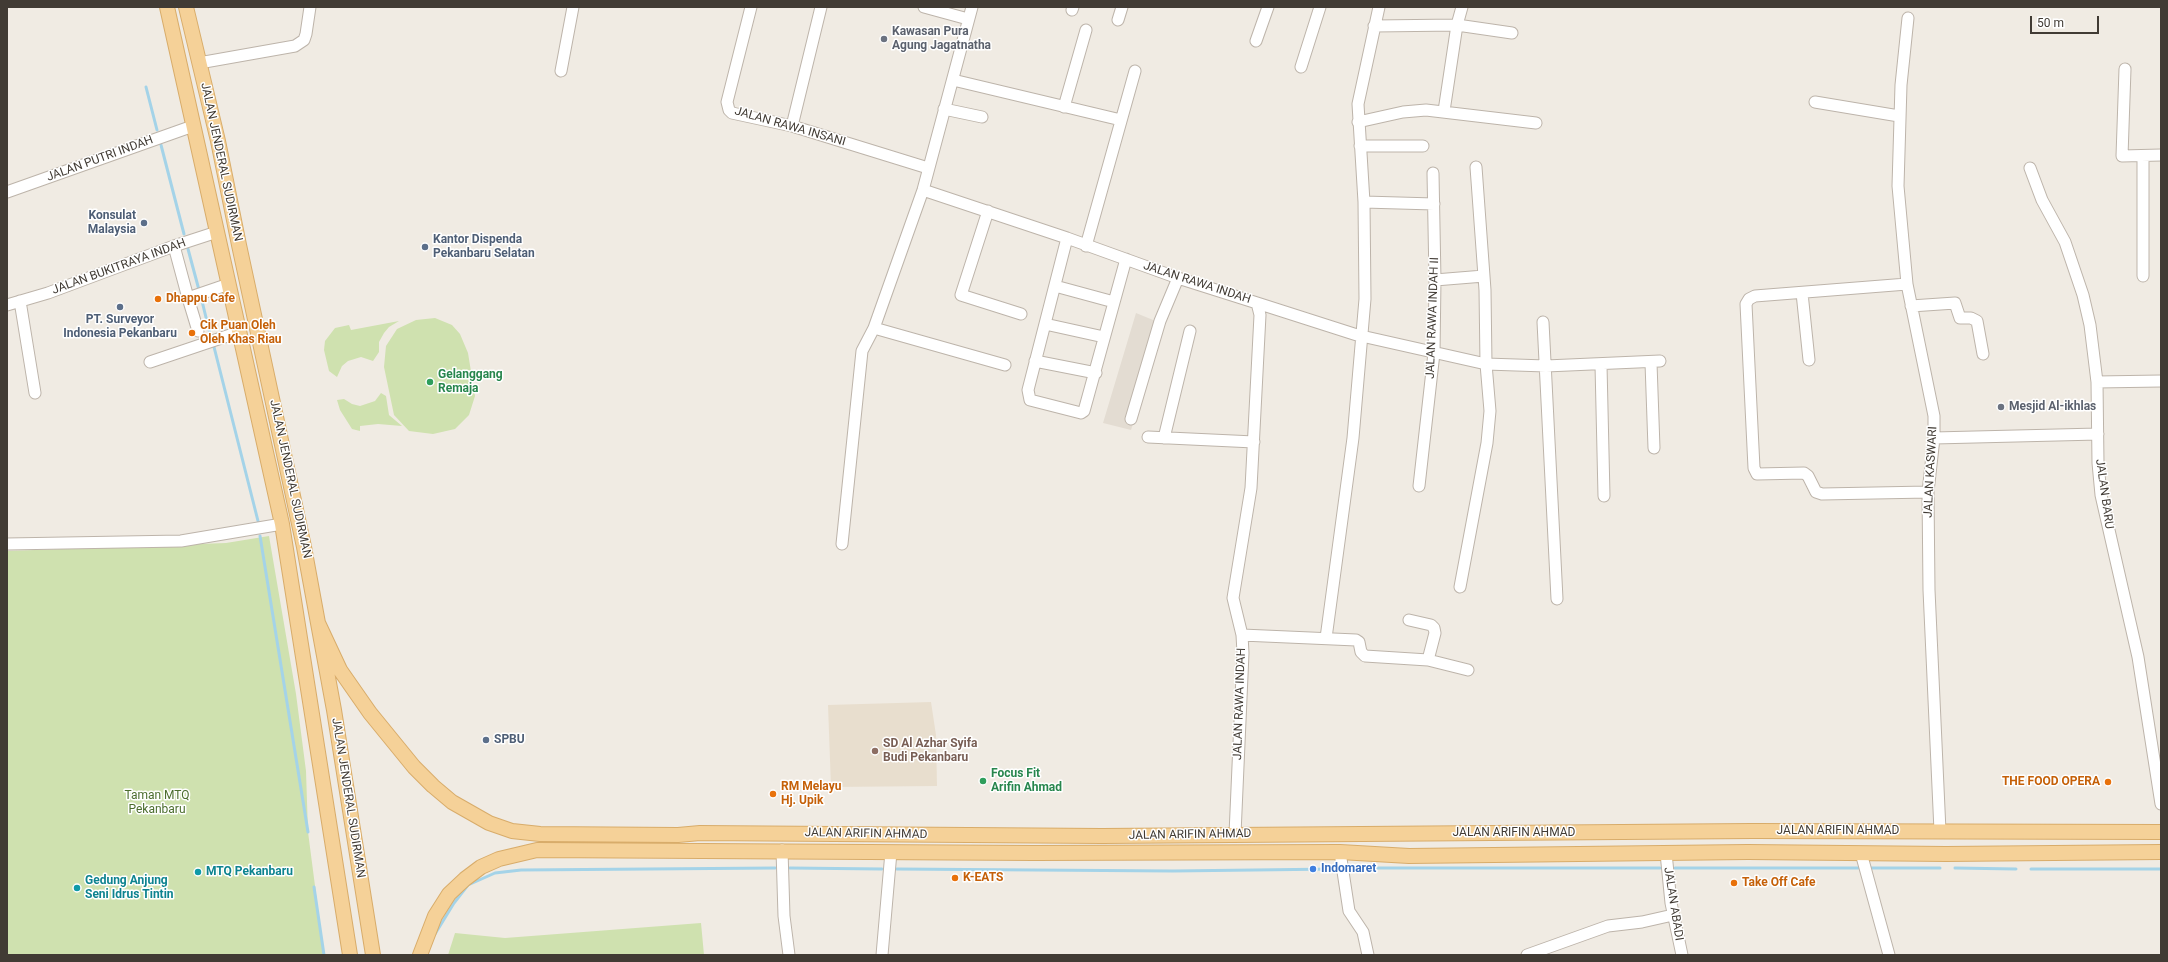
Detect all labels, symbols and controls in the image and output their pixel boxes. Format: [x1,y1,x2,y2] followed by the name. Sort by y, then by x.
[2032,8,2101,34] scale bar
[2037,16,2064,30] text: 50 m
[892,25,991,53] place label: Kawasan Pura Agung Jagatnatha
[879,34,889,44] marker: Kawasan Pura Agung Jagatnatha
[197,81,245,243] street label: JALAN JENDERAL SUDIRMAN
[733,104,847,150] street label: JALAN RAWA INSANI
[45,133,155,185] street label: JALAN PUTRI INDAH
[88,209,136,237] place label: Konsulat Malaysia
[139,218,149,228] marker: Konsulat Malaysia
[433,233,535,261] place label: Kantor Dispenda Pekanbaru Selatan
[50,236,188,298] street label: JALAN BUKITRAYA INDAH
[420,242,430,252] marker: Kantor Dispenda Pekanbaru Selatan
[1424,257,1442,379] street label: JALAN RAWA INDAH II
[1141,259,1253,307] street label: JALAN RAWA INDAH
[166,292,235,306] place label: Dhappu Cafe
[153,294,163,304] marker: Dhappu Cafe
[115,302,125,312] marker: PT. Surveyor Indonesia Pekanbaru
[63,313,177,341] place label: PT. Surveyor Indonesia Pekanbaru
[200,319,282,347] place label: Cik Puan Oleh Oleh Khas Riau
[187,328,197,338] marker: Cik Puan Oleh Oleh Khas Riau
[438,368,503,396] place label: Gelanggang Remaja
[425,377,435,387] marker: Gelanggang Remaja
[266,398,314,560] street label: JALAN JENDERAL SUDIRMAN
[2009,400,2096,414] place label: Mesjid Al-ikhlas
[1996,402,2006,412] marker: Mesjid Al-ikhlas
[1921,426,1941,518] street label: JALAN KASWARI
[2092,458,2116,530] street label: JALAN BARU
[1231,648,1249,760] street label: JALAN RAWA INDAH
[328,717,368,879] street label: JALAN JENDERAL SUDIRMAN
[494,733,525,747] place label: SPBU
[481,735,491,745] marker: SPBU
[883,737,977,765] place label: SD Al Azhar Syifa Budi Pekanbaru
[870,746,880,756] marker: SD Al Azhar Syifa Budi Pekanbaru
[991,767,1062,795] place label: Focus Fit Arifin Ahmad
[2002,775,2100,789] place label: THE FOOD OPERA
[978,776,988,786] marker: Focus Fit Arifin Ahmad
[2103,777,2113,787] marker: THE FOOD OPERA
[781,780,841,808] place label: RM Melayu Hj. Upik
[124,789,190,817] park label: Taman MTQ Pekanbaru
[768,789,778,799] marker: RM Melayu Hj. Upik
[1777,824,1899,838] street label: JALAN ARIFIN AHMAD
[804,826,928,842] street label: JALAN ARIFIN AHMAD
[1453,826,1575,840] street label: JALAN ARIFIN AHMAD
[1128,827,1252,843] street label: JALAN ARIFIN AHMAD
[1321,862,1376,876] place label: Indomaret
[1308,864,1318,874] marker: Indomaret
[206,865,293,879] place label: MTQ Pekanbaru
[1660,866,1686,942] street label: JALAN ABADI
[193,867,203,877] marker: MTQ Pekanbaru
[963,871,1003,885] place label: K-EATS
[950,873,960,883] marker: K-EATS
[85,874,174,902] place label: Gedung Anjung Seni Idrus Tintin
[1742,876,1815,890] place label: Take Off Cafe
[1729,878,1739,888] marker: Take Off Cafe
[72,883,82,893] marker: Gedung Anjung Seni Idrus Tintin

